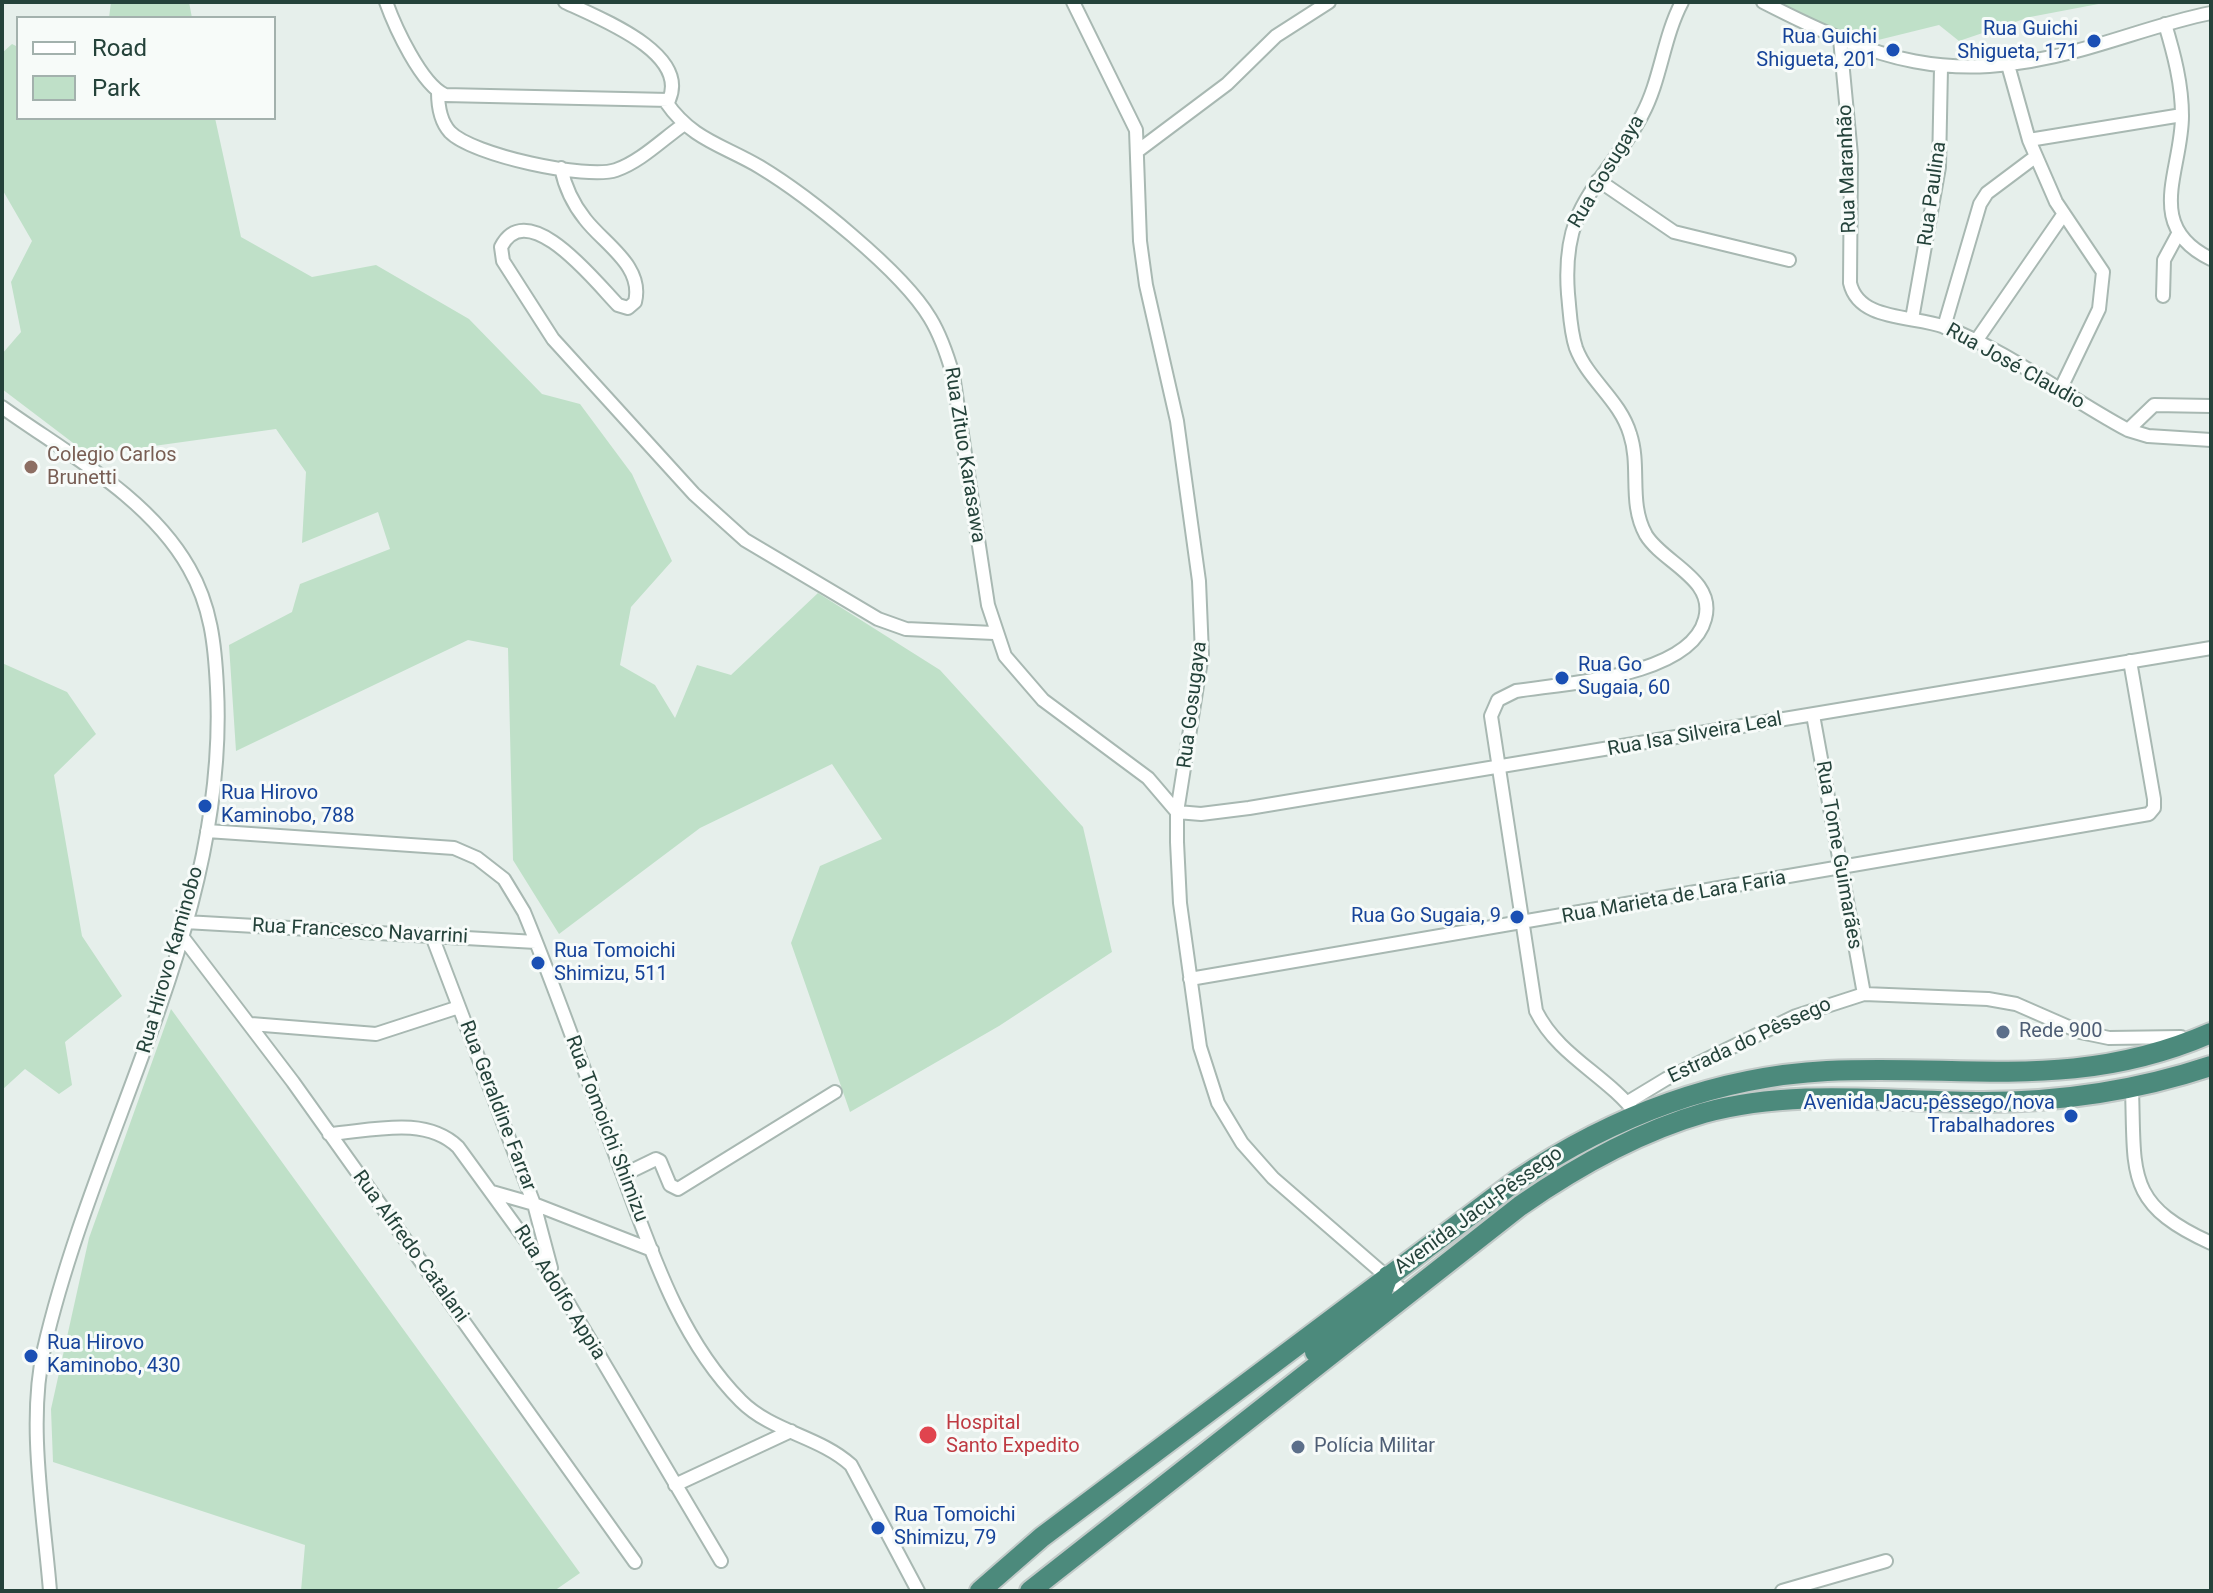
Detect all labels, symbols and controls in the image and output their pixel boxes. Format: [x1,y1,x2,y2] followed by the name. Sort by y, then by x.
[16,16,276,120] legend
[1957,18,2078,65] place label: Rua Guichi Shigueta, 171
[1756,26,1877,73] place label: Rua Guichi Shigueta, 201
[2085,32,2103,50] marker: Rua Guichi Shigueta, 171
[92,34,147,62] text: Road
[1884,41,1902,59] marker: Rua Guichi Shigueta, 201
[92,74,140,102] text: Park
[1834,104,1862,234] street label: Rua Maranhão
[1564,111,1650,233] street label: Rua Gosugaya
[1914,140,1952,248] street label: Rua Paulina
[1941,319,2089,415] street label: Rua José Claudio
[938,365,990,545] street label: Rua Zituo Karasawa
[47,444,177,491] place label: Colegio Carlos Brunetti
[22,458,40,476] marker: Colegio Carlos Brunetti
[1173,640,1213,770] street label: Rua Gosugaya
[1578,654,1670,701] place label: Rua Go Sugaia, 60
[1553,669,1571,687] marker: Rua Go Sugaia, 60
[1606,708,1784,762] street label: Rua Isa Silveira Leal
[1810,759,1866,951] street label: Rua Tome Guimarães
[221,782,355,829] place label: Rua Hirovo Kaminobo, 788
[196,797,214,815] marker: Rua Hirovo Kaminobo, 788
[133,864,209,1056] street label: Rua Hirovo Kaminobo
[1560,866,1788,930] street label: Rua Marieta de Lara Faria
[1351,905,1501,929] place label: Rua Go Sugaia, 9
[1508,908,1526,926] marker: Rua Go Sugaia, 9
[251,914,469,950] street label: Rua Francesco Navarrini
[554,940,676,987] place label: Rua Tomoichi Shimizu, 511
[529,954,547,972] marker: Rua Tomoichi Shimizu, 511
[1665,993,1835,1089] street label: Estrada do Pêssego
[453,1017,541,1195] street label: Rua Geraldine Farrar
[2019,1020,2102,1044] place label: Rede 900
[1994,1023,2012,1041] marker: Rede 900
[559,1032,653,1226] street label: Rua Tomoichi Shimizu
[1804,1092,2055,1139] place label: Avenida Jacu-pêssego/nova Trabalhadores
[2062,1107,2080,1125] marker: Avenida Jacu-pêssego/nova Trabalhadores
[1390,1142,1568,1280] street label: Avenida Jacu-Pêssego
[347,1166,473,1328] street label: Rua Alfredo Catalani
[508,1221,610,1365] street label: Rua Adolfo Appia
[47,1332,181,1379] place label: Rua Hirovo Kaminobo, 430
[22,1347,40,1365] marker: Rua Hirovo Kaminobo, 430
[946,1412,1080,1459] place label: Hospital Santo Expedito
[917,1424,939,1446] marker: Hospital Santo Expedito
[1314,1435,1435,1459] place label: Polícia Militar
[1289,1438,1307,1456] marker: Polícia Militar
[894,1504,1016,1551] place label: Rua Tomoichi Shimizu, 79
[869,1519,887,1537] marker: Rua Tomoichi Shimizu, 79

